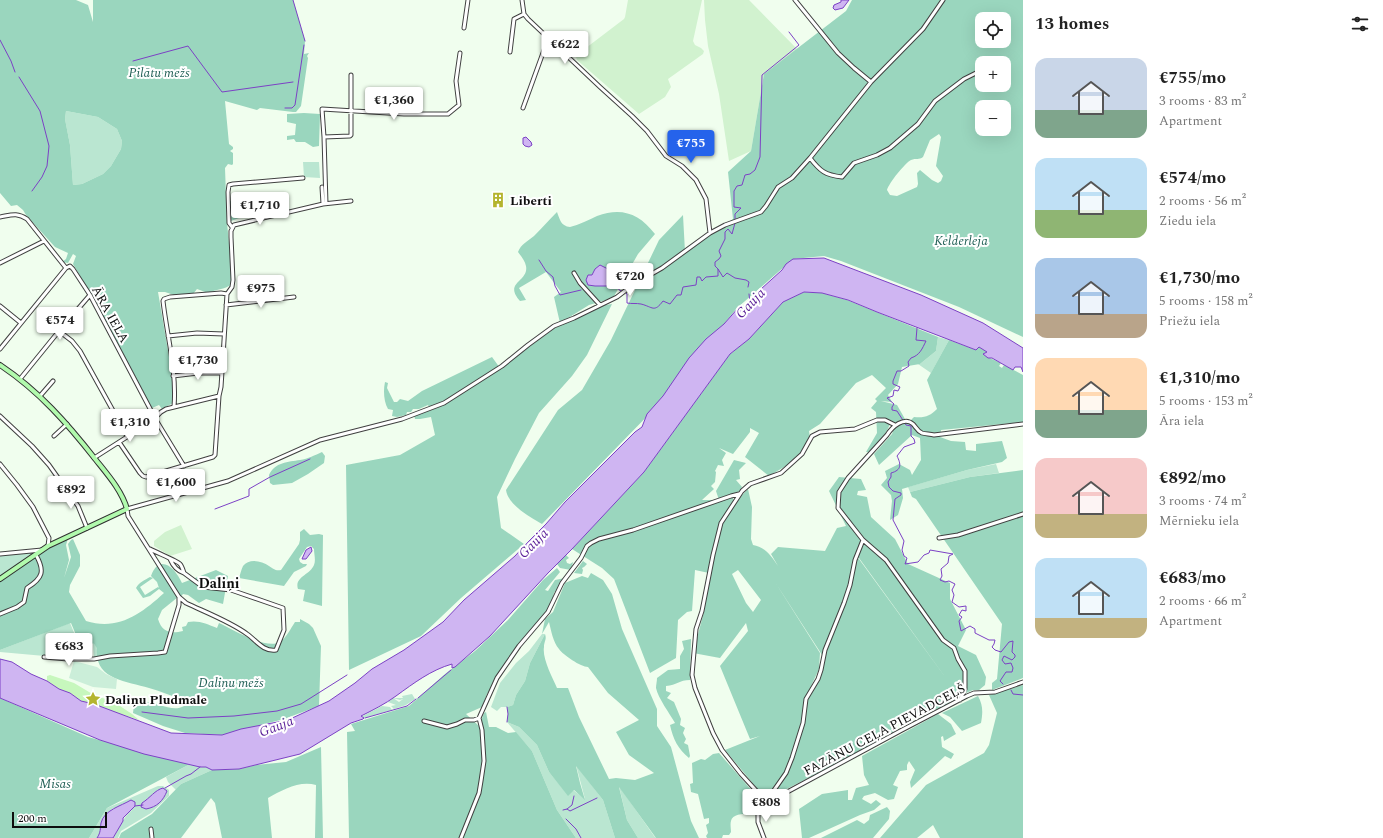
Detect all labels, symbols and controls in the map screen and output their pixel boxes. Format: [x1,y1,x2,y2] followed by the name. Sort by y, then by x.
[1035,11,1109,37] text: 13 homes
[975,12,1011,136] map controls
[975,12,1011,48] button: locate
[1349,13,1371,35] icon: filters
[541,31,589,65] pin: €622
[550,34,580,54] text: €622
[975,56,1011,92] button: +
[128,63,190,83] park label: Pilātu mežs
[1159,65,1226,91] text: €755/mo
[1067,74,1115,122] icon: home
[361,87,427,121] pin: €1,360
[374,90,414,110] text: €1,360
[1159,91,1246,111] text: 3 rooms · 83 m²
[975,100,1011,136] button: −
[1159,111,1222,131] text: Apartment
[667,130,715,164] pin: €755
[676,133,706,153] text: €755
[1159,165,1226,191] text: €574/mo
[1067,174,1115,222] icon: home
[489,191,507,209] building icon: Liberti
[510,191,552,211] place label: Liberti
[1159,191,1246,211] text: 2 rooms · 56 m²
[227,192,293,226] pin: €1,710
[240,195,280,215] text: €1,710
[1159,211,1216,231] text: Ziedu iela
[934,231,988,251] park label: Ķelderleja
[606,263,654,297] pin: €720
[1159,265,1240,291] text: €1,730/mo
[615,266,645,286] text: €720
[1067,274,1115,322] icon: home
[237,275,285,309] pin: €975
[246,278,276,298] text: €975
[86,282,134,347] street label: ĀRA IELA
[730,283,770,323] water label: Gauja
[1159,291,1253,311] text: 5 rooms · 158 m²
[36,307,84,341] pin: €574
[45,310,75,330] text: €574
[1159,311,1220,331] text: Priežu iela
[165,347,231,381] pin: €1,730
[178,350,218,370] text: €1,730
[1159,365,1240,391] text: €1,310/mo
[1067,374,1115,422] icon: home
[1159,391,1253,411] text: 5 rooms · 153 m²
[97,409,163,443] pin: €1,310
[1159,411,1204,431] text: Āra iela
[110,412,150,432] text: €1,310
[1159,465,1226,491] text: €892/mo
[143,469,209,503] pin: €1,600
[156,472,196,492] text: €1,600
[1067,474,1115,522] icon: home
[47,476,95,510] pin: €892
[56,479,86,499] text: €892
[1159,491,1246,511] text: 3 rooms · 74 m²
[1159,511,1239,531] text: Mērnieku iela
[513,523,553,563] water label: Gauja
[1159,565,1226,591] text: €683/mo
[199,573,240,594] district label: Daliņi
[1067,574,1115,622] icon: home
[1159,591,1246,611] text: 2 rooms · 66 m²
[1159,611,1222,631] text: Apartment
[45,633,93,667] pin: €683
[54,636,84,656] text: €683
[198,673,264,693] park label: Daliņu mežs
[800,679,969,781] street label: FAZĀNU CEĻA PIEVADCEĻŠ
[84,690,102,708] place icon: Daliņu Pludmale
[105,690,207,710] place label: Daliņu Pludmale
[256,710,296,743] water label: Gauja
[39,774,71,794] park label: Misas
[742,789,790,823] pin: €808
[751,792,781,812] text: €808
[12,810,107,829] scale bar
[18,810,47,827] text: 200 m

